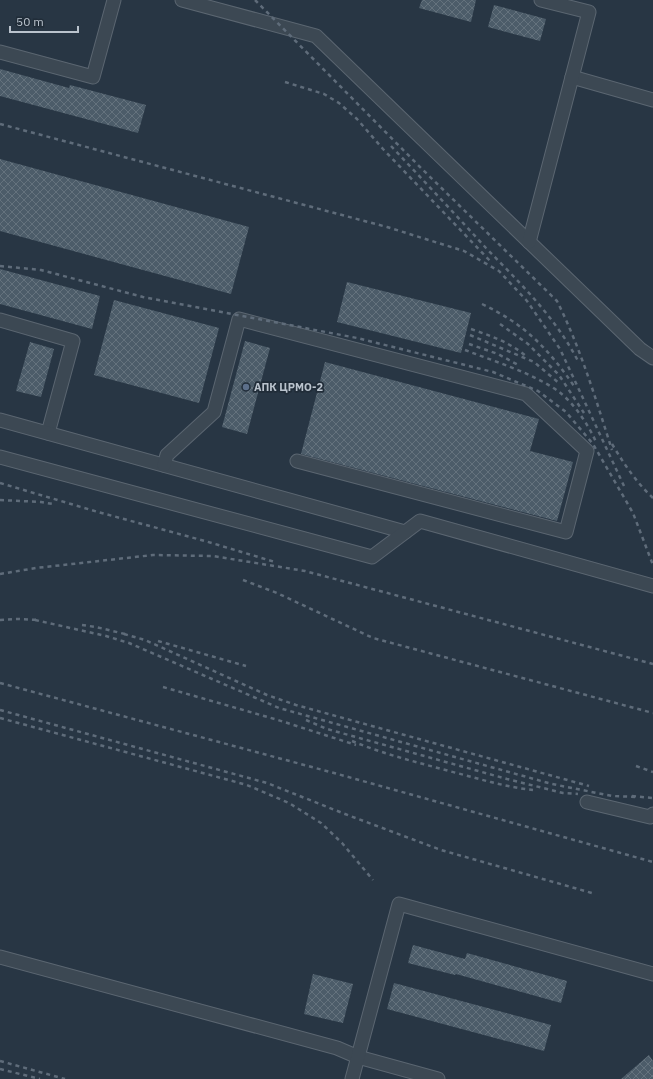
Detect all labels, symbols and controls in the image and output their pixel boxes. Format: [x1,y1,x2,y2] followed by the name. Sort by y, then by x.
[10,8,78,34] scale bar
[16,14,44,29] text: 50 m
[254,380,324,394] place label: АПК ЦРМО-2
[241,382,251,392] marker: АПК ЦРМО-2

